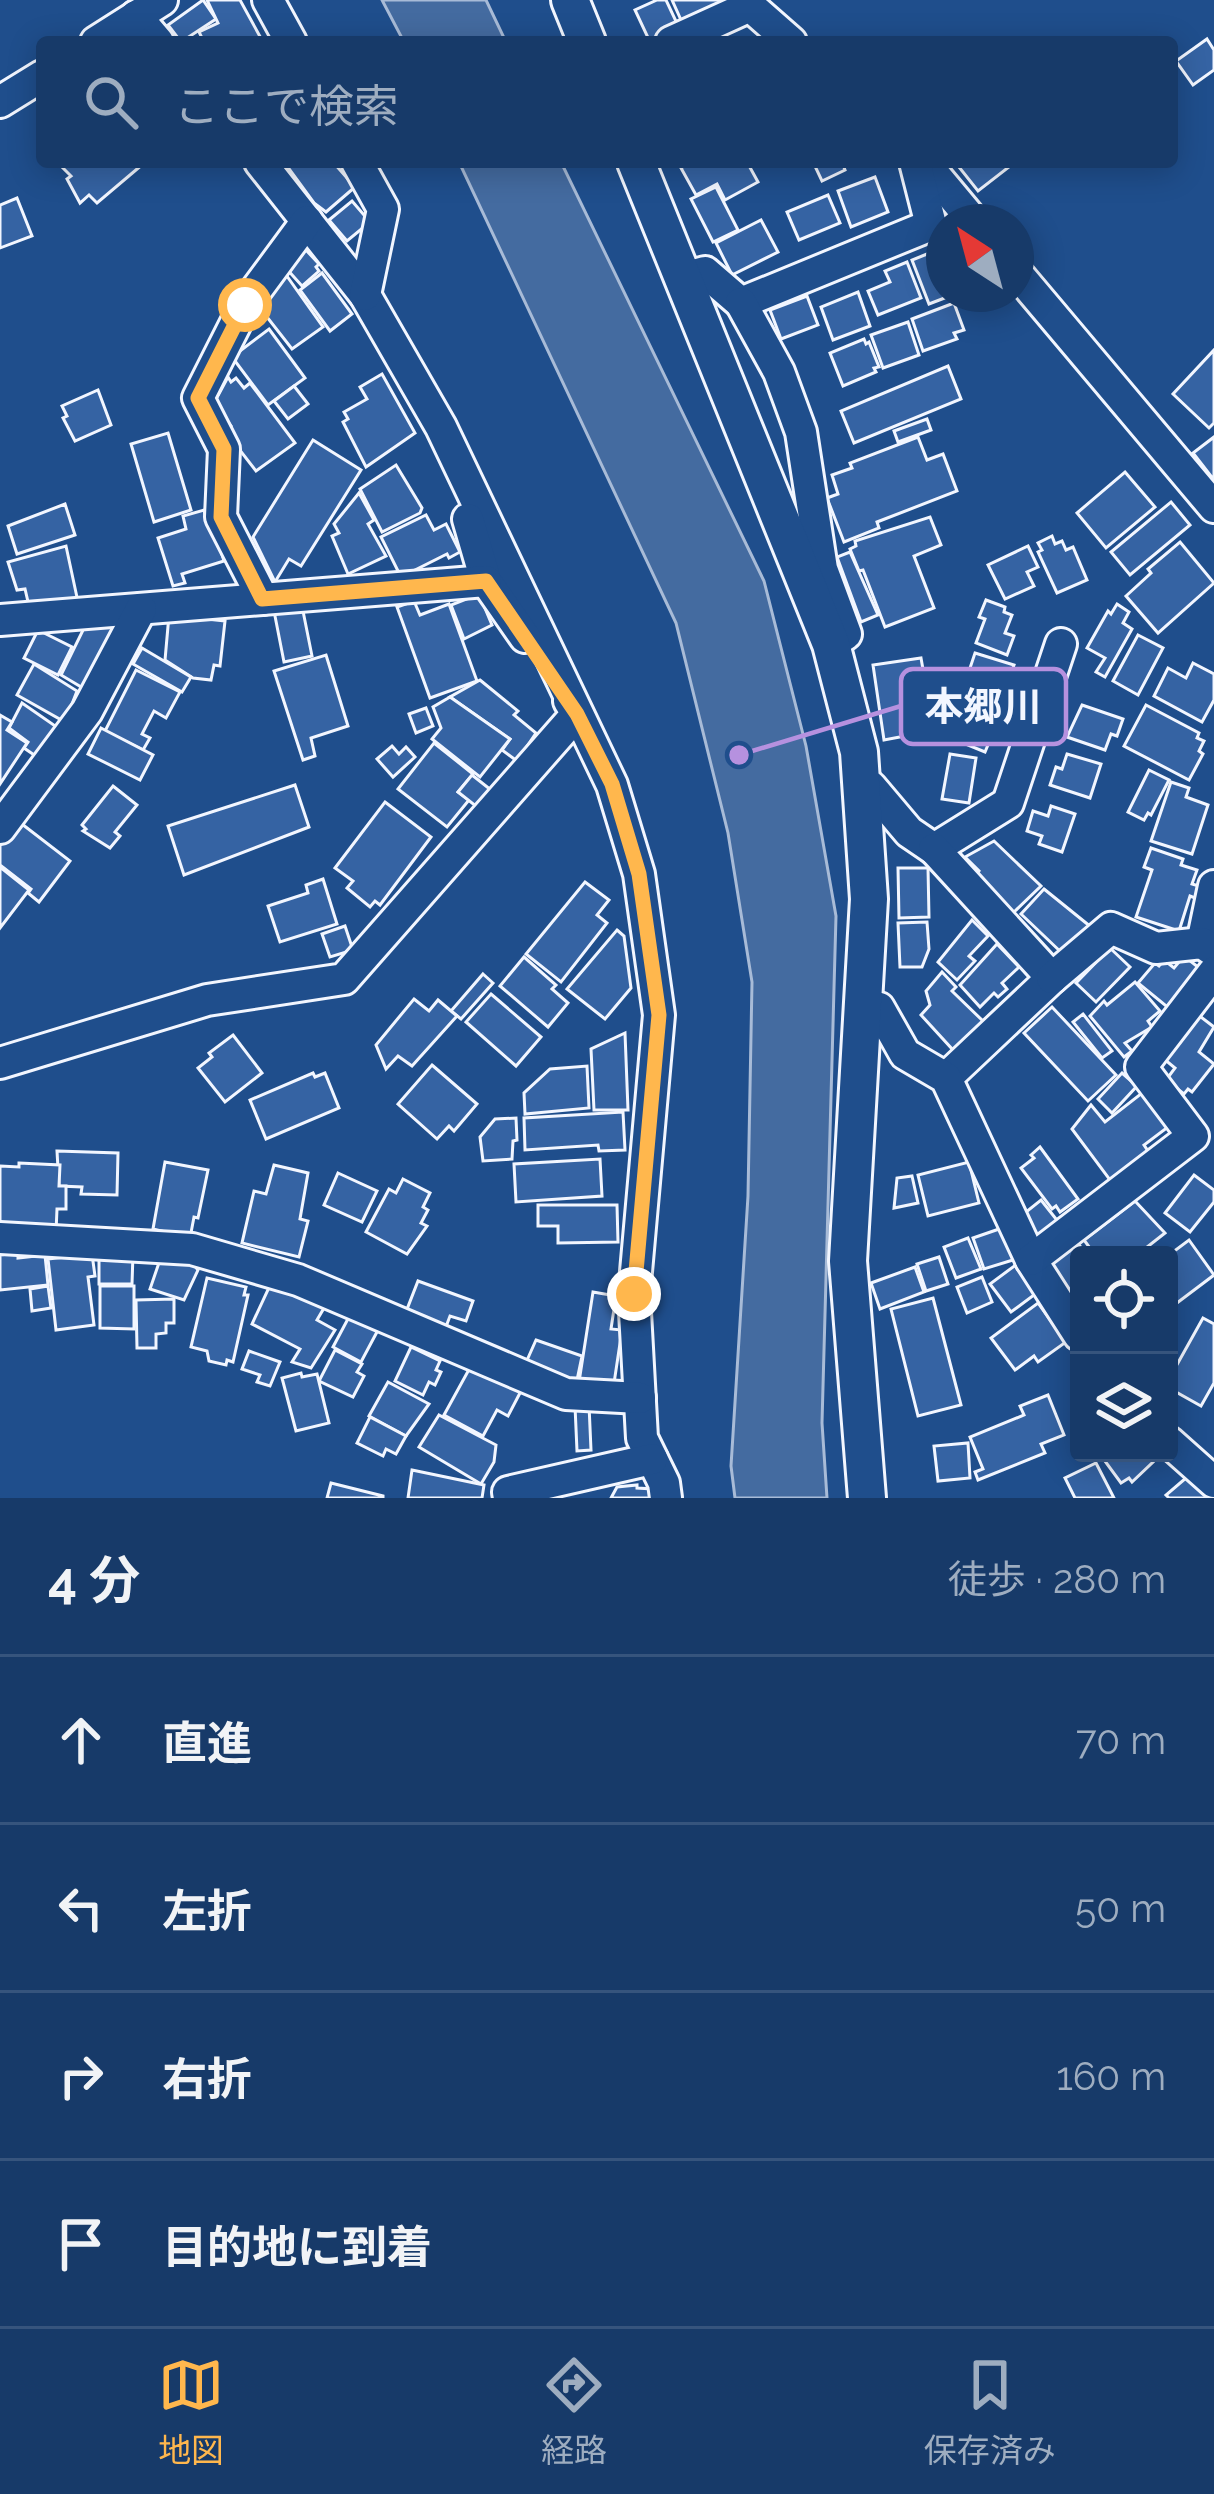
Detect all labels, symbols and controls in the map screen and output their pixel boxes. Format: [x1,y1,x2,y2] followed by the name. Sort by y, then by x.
[36,36,1178,168] search box
[78,69,144,135] icon: search
[174,80,399,133] text: ここで検索
[926,204,1034,312] north arrow
[218,278,272,332] route start
[901,669,1066,744] callout: 本郷川
[924,683,1042,729] text: 本郷川
[1070,1246,1178,1462] map controls
[1070,1246,1178,1354] button: locate
[607,1267,661,1321] route end
[1070,1354,1178,1462] button: layers
[48,1550,140,1610] text: 4 分
[948,1556,1166,1602] text: 徒歩 · 280 m
[48,1707,114,1773] icon: ahead
[162,1717,252,1770] text: 直進
[1076,1717,1166,1763] text: 70 m
[48,1875,114,1941] icon: left
[162,1885,252,1938] text: 左折
[1075,1885,1166,1931] text: 50 m
[48,2043,114,2109] icon: right
[162,2053,252,2106] text: 右折
[1056,2053,1166,2099] text: 160 m
[48,2211,114,2277] icon: arrive
[162,2221,432,2274] text: 目的地に到着
[158,2352,224,2472] tab: 地図
[541,2352,607,2472] tab: 経路
[924,2352,1056,2472] tab: 保存済み

